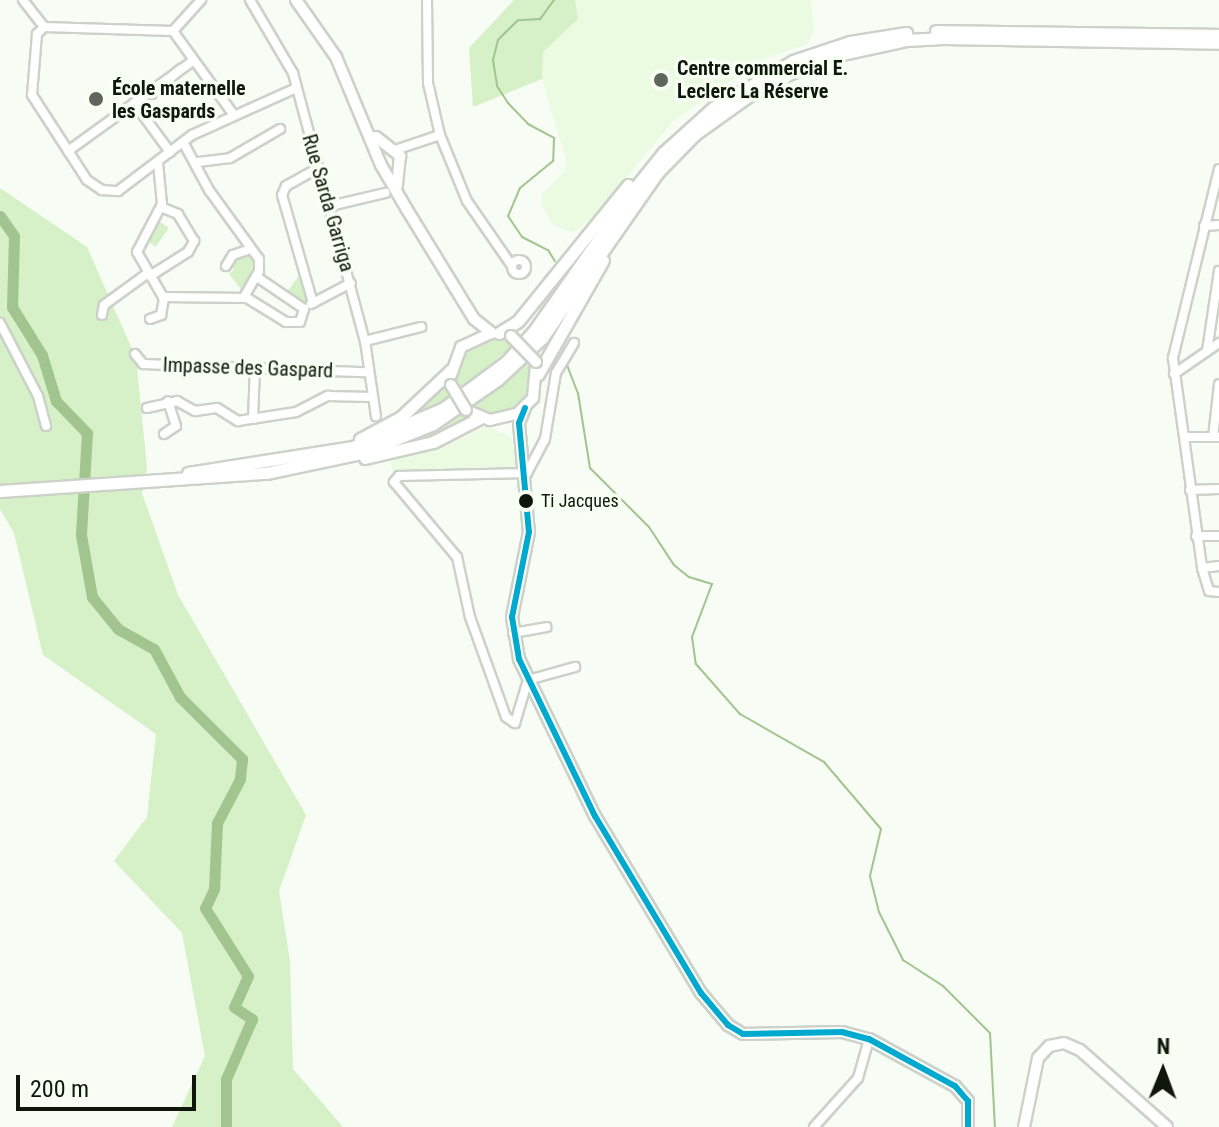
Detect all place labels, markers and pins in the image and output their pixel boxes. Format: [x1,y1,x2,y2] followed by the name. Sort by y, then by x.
[677,56,848,103] place label: Centre commercial E. Leclerc La Réserve
[652,71,670,89] marker: Centre commercial E. Leclerc La Réserve
[112,76,246,123] place label: École maternelle les Gaspards
[87,90,105,108] marker: École maternelle les Gaspards
[541,490,619,512] place label: Ti Jacques
[518,493,534,509] marker: Ti Jacques

